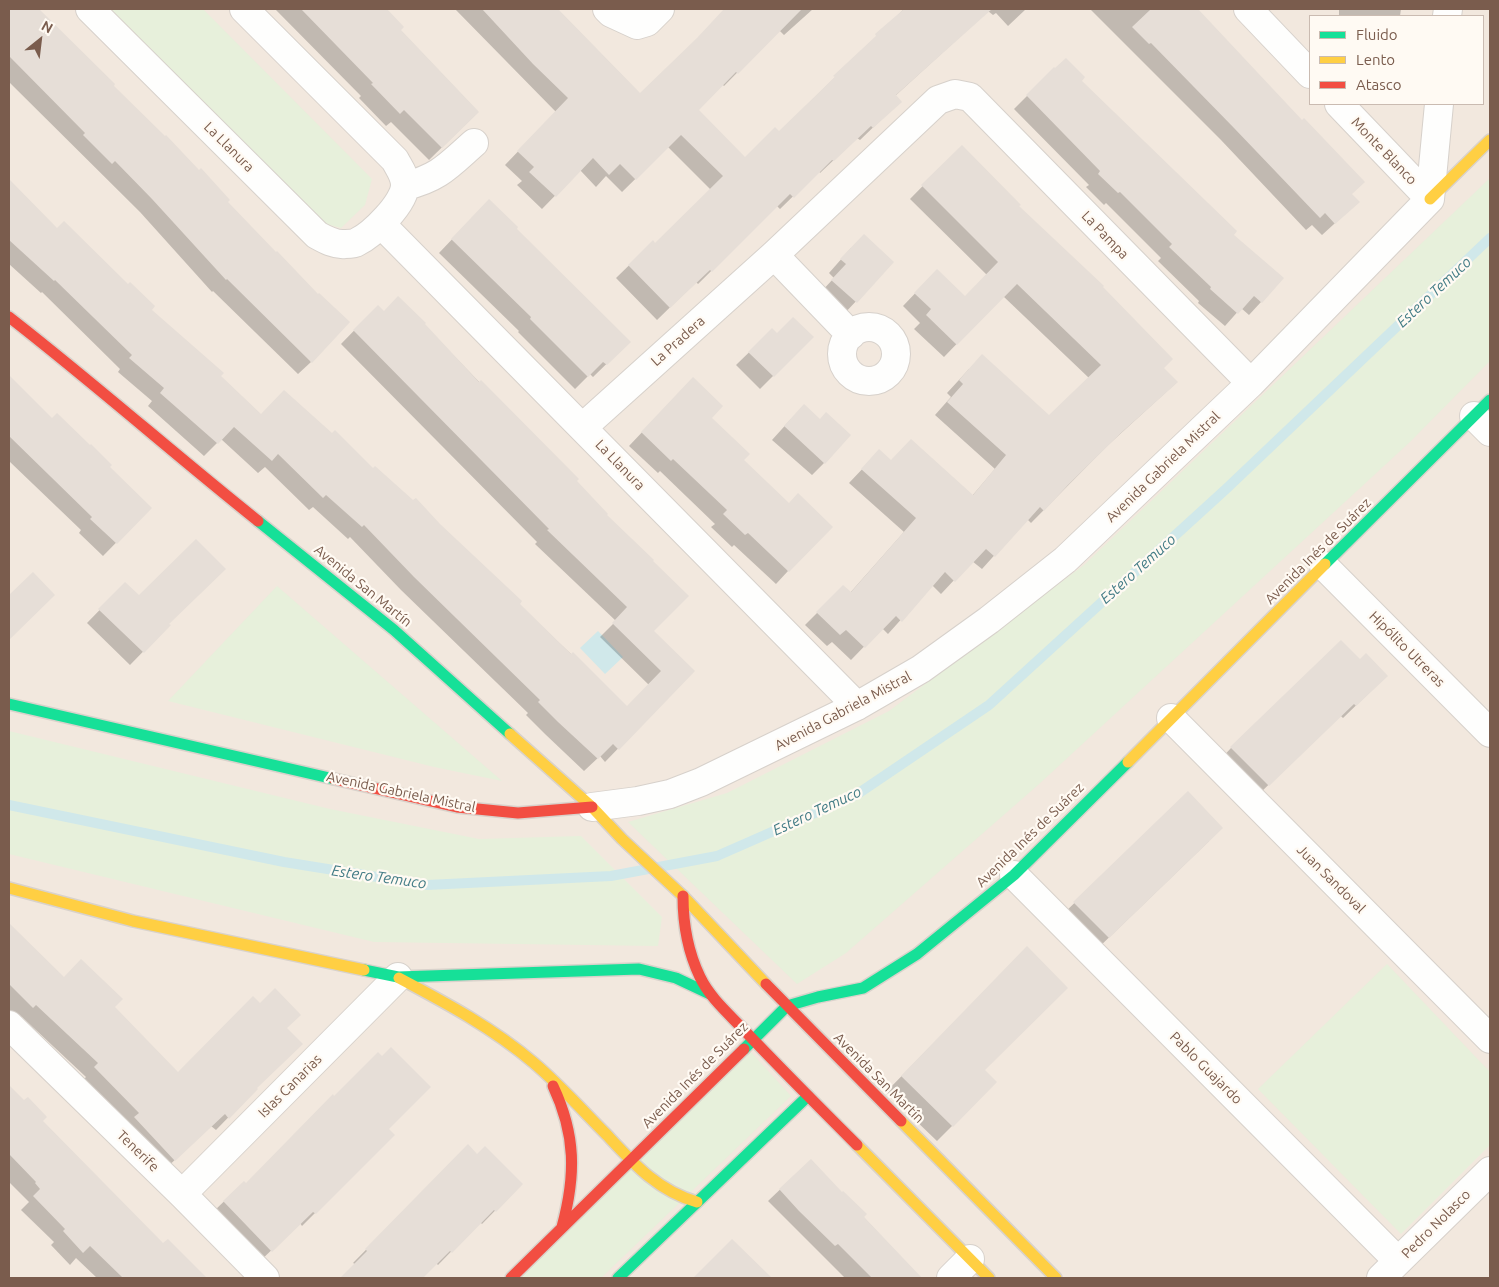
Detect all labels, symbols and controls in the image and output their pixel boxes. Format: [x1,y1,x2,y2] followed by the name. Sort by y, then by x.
[15,15,65,65] north arrow
[1309,15,1484,105] legend
[39,17,56,36] text: N
[1356,26,1398,43] text: Fluido
[1356,51,1395,68] text: Lento
[1356,76,1402,93] text: Atasco
[1348,114,1420,188] street label: Monte Blanco
[200,118,258,176] street label: La Llanura
[1078,207,1132,263] street label: La Pampa
[1393,253,1475,331] water label: Estero Temuco
[648,312,708,370] street label: La Pradera
[1103,408,1223,526] street label: Avenida Gabriela Mistral
[592,436,648,494] street label: La Llanura
[1261,494,1375,608] street label: Avenida Inés de Suárez
[1097,530,1179,608] water label: Estero Temuco
[311,541,415,631] street label: Avenida San Martín
[1366,608,1448,690] street label: Hipólito Utreras
[772,668,914,754] street label: Avenida Gabriela Mistral
[325,768,477,816] street label: Avenida Gabriela Mistral
[973,779,1087,891] street label: Avenida Inés de Suárez
[770,783,864,839] water label: Estero Temuco
[1293,841,1369,917] street label: Juan Sandoval
[331,861,427,893] water label: Estero Temuco
[638,1018,752,1132] street label: Avenida Inés de Suárez
[1166,1028,1246,1108] street label: Pablo Guajardo
[830,1029,928,1127] street label: Avenida San Martín
[255,1051,325,1121] street label: Islas Canarias
[113,1127,163,1175] street label: Tenerife
[1398,1186,1474,1262] street label: Pedro Nolasco

